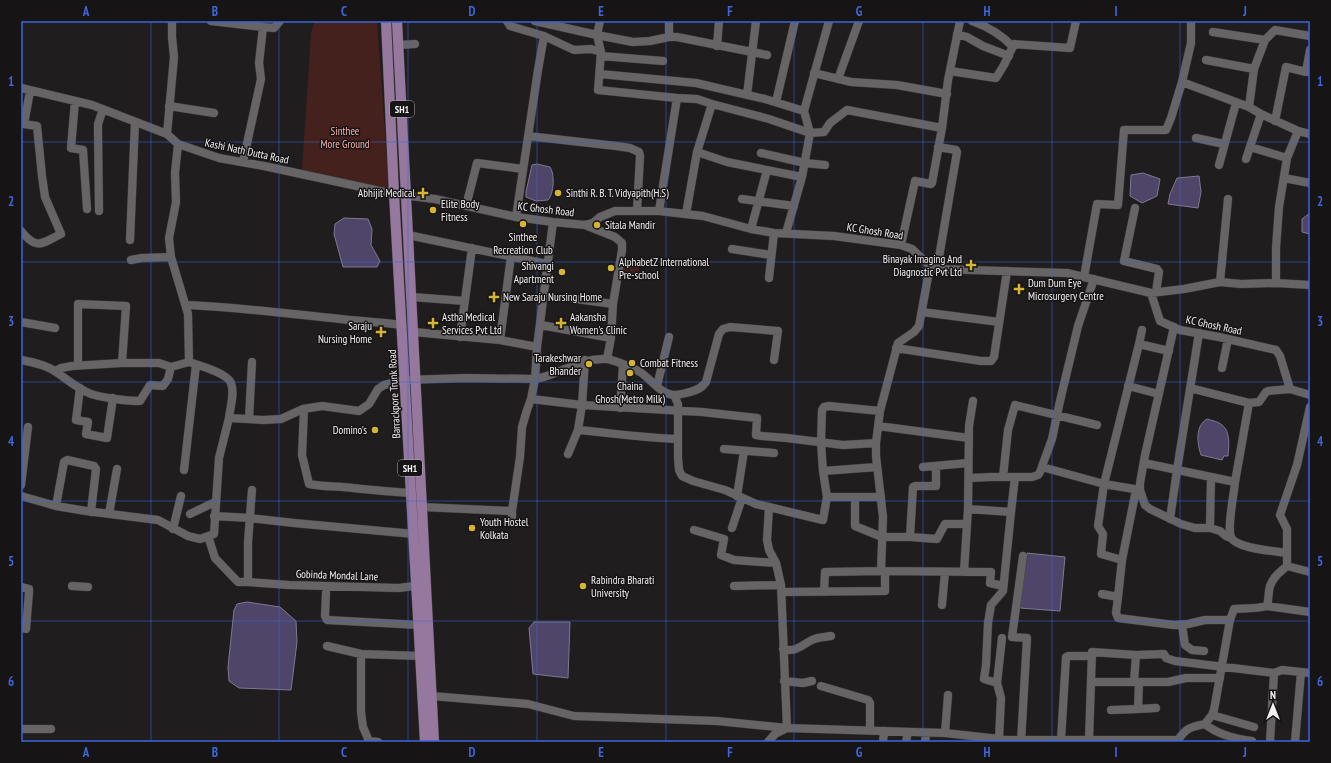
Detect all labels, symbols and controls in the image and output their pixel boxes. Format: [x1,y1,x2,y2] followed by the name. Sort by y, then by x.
[82,3,90,20] text: A
[212,3,218,20] text: B
[341,3,347,20] text: C
[469,3,476,20] text: D
[598,3,604,20] text: E
[727,3,733,20] text: F
[856,3,863,20] text: G
[984,3,991,20] text: H
[1114,3,1118,20] text: I
[1242,3,1247,20] text: J
[8,73,14,90] text: 1
[1317,73,1323,90] text: 1
[390,101,414,117] road number: SH1
[320,124,370,151] park label: Sinthee More Ground
[204,135,290,167] street label: Kashi Nath Dutta Road
[358,186,415,200] place label: Abhijit Medical
[566,186,669,200] place label: Sinthi R. B. T. Vidyapith(H.S)
[418,188,428,198] marker: Abhijit Medical
[553,188,563,198] marker: Sinthi R. B. T. Vidyapith(H.S)
[8,193,14,210] text: 2
[1317,193,1323,210] text: 2
[441,197,480,224] place label: Elite Body Fitness
[517,199,575,219] street label: KC Ghosh Road
[428,205,438,215] marker: Elite Body Fitness
[605,218,655,232] place label: Sitala Mandir
[518,219,528,229] marker: Sinthee Recreation Club
[592,220,602,230] marker: Sitala Mandir
[846,220,904,242] street label: KC Ghosh Road
[493,230,553,257] place label: Sinthee Recreation Club
[883,252,962,279] place label: Binayak Imaging And Diagnostic Pvt Ltd
[619,255,709,282] place label: AlphabetZ International Pre-school
[514,259,554,286] place label: Shivangi Apartment
[965,259,977,271] marker: Binayak Imaging And Diagnostic Pvt Ltd
[606,263,616,273] marker: AlphabetZ International Pre-school
[557,267,567,277] marker: Shivangi Apartment
[1028,276,1104,303] place label: Dum Dum Eye Microsurgery Centre
[1013,283,1025,295] marker: Dum Dum Eye Microsurgery Centre
[503,290,603,304] place label: New Saraju Nursing Home
[488,291,500,303] marker: New Saraju Nursing Home
[442,310,502,337] place label: Astha Medical Services Pvt Ltd
[570,310,627,337] place label: Aakansha Women's Clinic
[1185,312,1244,338] street label: KC Ghosh Road
[8,313,14,330] text: 3
[1317,313,1323,330] text: 3
[427,317,439,329] marker: Astha Medical Services Pvt Ltd
[555,317,567,329] marker: Aakansha Women's Clinic
[318,319,372,346] place label: Saraju Nursing Home
[375,326,387,338] marker: Saraju Nursing Home
[385,349,403,439] street label: Barrackpore Trunk Road
[534,351,581,378] place label: Tarakeshwar Bhander
[640,356,698,370] place label: Combat Fitness
[627,358,637,368] marker: Combat Fitness
[584,359,594,369] marker: Tarakeshwar Bhander
[625,368,635,378] marker: Chaina Ghosh(Metro Milk)
[595,379,665,406] place label: Chaina Ghosh(Metro Milk)
[333,423,367,437] place label: Domino's
[370,425,380,435] marker: Domino's
[8,433,15,450] text: 4
[1317,433,1324,450] text: 4
[398,460,422,476] road number: SH1
[480,515,529,542] place label: Youth Hostel Kolkata
[467,523,477,533] marker: Youth Hostel Kolkata
[8,553,14,570] text: 5
[1317,553,1323,570] text: 5
[296,567,379,583] street label: Gobinda Mondal Lane
[591,573,654,600] place label: Rabindra Bharati University
[578,581,588,591] marker: Rabindra Bharati University
[8,673,14,690] text: 6
[1317,673,1323,690] text: 6
[1253,685,1293,725] north arrow
[1270,688,1276,702] text: N
[82,744,90,761] text: A
[212,744,218,761] text: B
[341,744,347,761] text: C
[469,744,476,761] text: D
[598,744,604,761] text: E
[727,744,733,761] text: F
[856,744,863,761] text: G
[984,744,991,761] text: H
[1114,744,1118,761] text: I
[1242,744,1247,761] text: J

